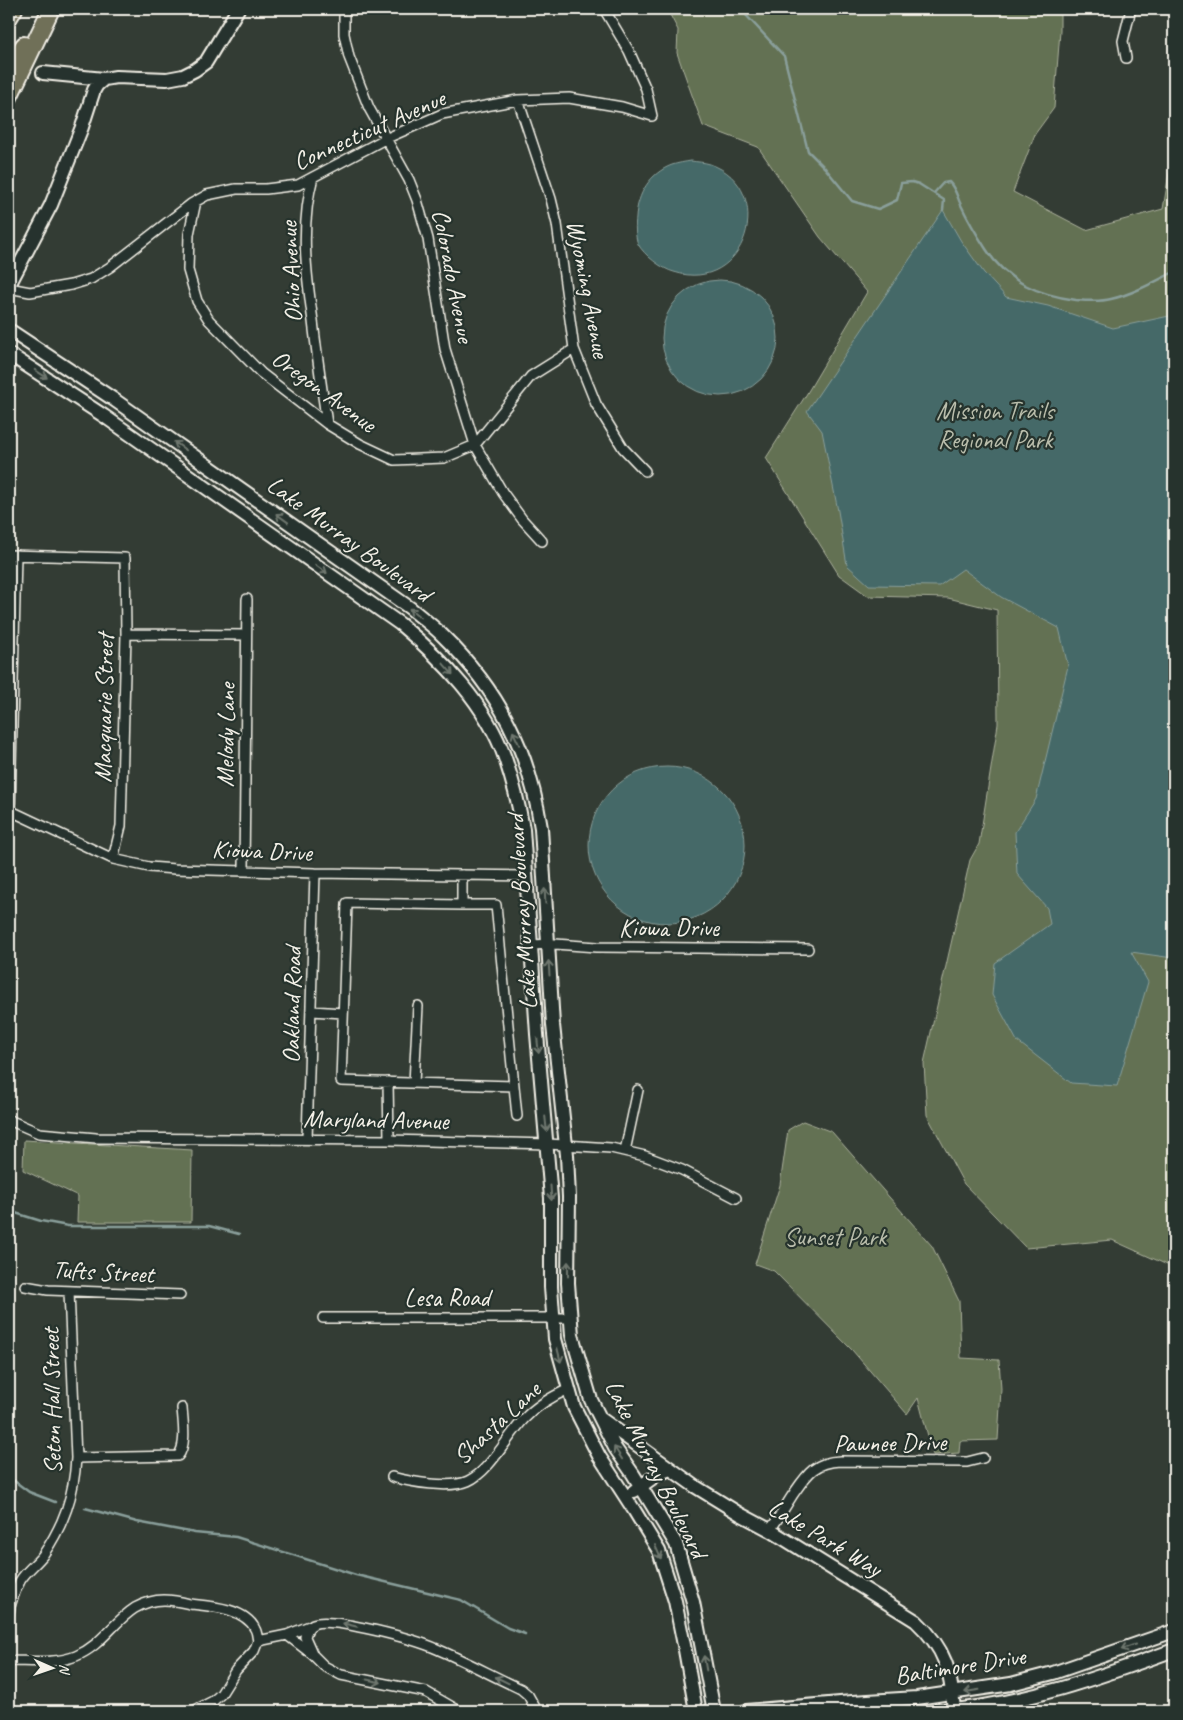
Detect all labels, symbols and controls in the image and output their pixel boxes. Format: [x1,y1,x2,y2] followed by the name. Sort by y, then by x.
[288,81,452,178] street label: Connecticut Avenue
[424,207,482,347] street label: Colorado Avenue
[559,217,617,362] street label: Wyoming Avenue
[272,219,310,323] street label: Ohio Avenue
[265,342,384,441] street label: Oregon Avenue
[33,369,47,379] one-way arrow
[936,395,1056,456] park label: Mission Trails Regional Park
[173,441,187,451] one-way arrow
[260,469,441,612] street label: Lake Murray Boulevard
[276,513,290,523] one-way arrow
[313,564,327,574] one-way arrow
[409,607,422,618] one-way arrow
[87,629,121,783] street label: Macquarie Street
[442,663,453,676] one-way arrow
[209,681,243,787] street label: Melody Lane
[510,731,520,746] one-way arrow
[499,809,545,1011] street label: Lake Murray Boulevard
[211,833,314,869] street label: Kiowa Drive
[540,889,549,905] one-way arrow
[619,912,721,944] street label: Kiowa Drive
[275,942,309,1064] street label: Oakland Road
[544,960,554,976] one-way arrow
[533,1038,543,1054] one-way arrow
[303,1103,451,1137] street label: Maryland Avenue
[541,1115,551,1131] one-way arrow
[546,1184,555,1200] one-way arrow
[784,1221,888,1253] park label: Sunset Park
[51,1253,157,1291] street label: Tufts Street
[563,1262,573,1278] one-way arrow
[404,1282,494,1314] street label: Lesa Road
[35,1325,69,1475] street label: Seton Hall Street
[555,1346,564,1362] one-way arrow
[446,1373,549,1472] street label: Shasta Lane
[597,1375,717,1567] street label: Lake Murray Boulevard
[833,1426,948,1460] street label: Pawnee Drive
[613,1446,623,1460] one-way arrow
[762,1492,890,1586] street label: Lake Park Way
[654,1544,664,1559] one-way arrow
[342,1620,358,1629] one-way arrow
[892,1640,1029,1692] street label: Baltimore Drive
[28,1642,78,1692] north arrow
[1121,1643,1137,1652] one-way arrow
[700,1656,710,1672] one-way arrow
[56,1664,73,1675] text: N
[495,1675,510,1684] one-way arrow
[365,1677,381,1686] one-way arrow
[964,1686,980,1696] one-way arrow

